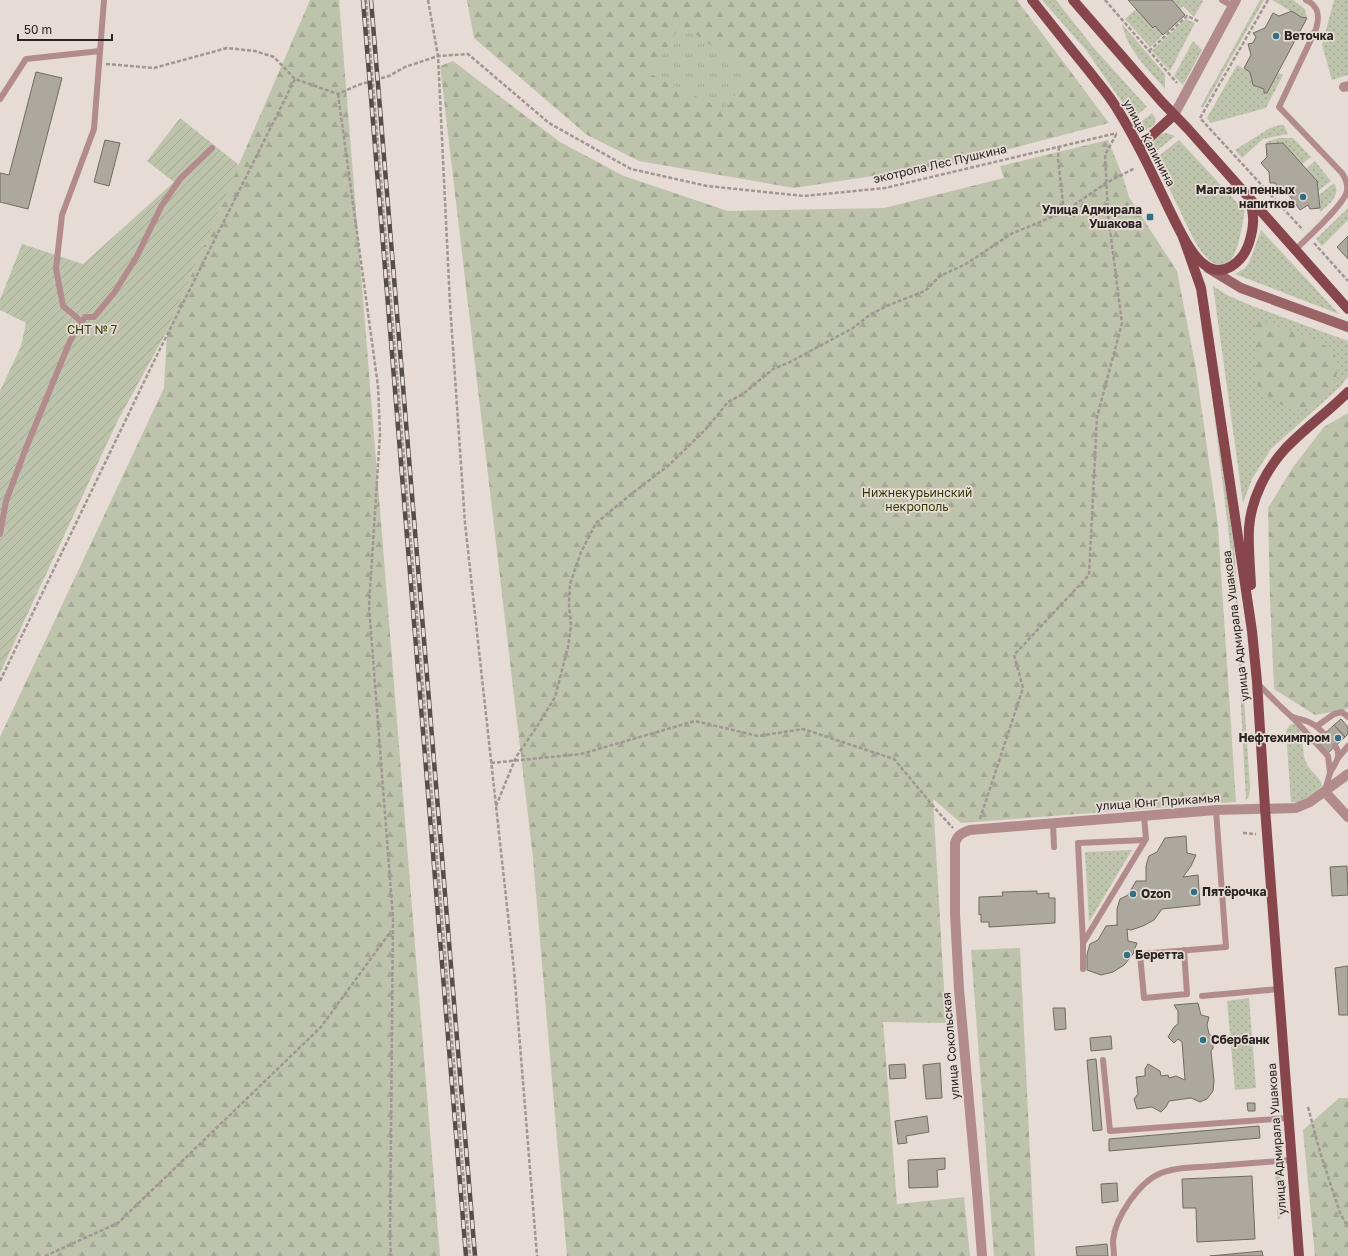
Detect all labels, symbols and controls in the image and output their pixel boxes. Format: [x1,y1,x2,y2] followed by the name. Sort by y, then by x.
[18,16,112,42] scale bar
[24,22,52,37] text: 50 m
[1284,28,1333,43] place label: Веточка
[1271,31,1281,41] marker: Веточка
[1120,97,1179,189] street label: улица Калинина
[872,141,1008,186] street label: экотропа Лес Пушкина
[1196,182,1295,211] place label: Магазин пенных напитков
[1298,192,1308,202] marker: Магазин пенных напитков
[1042,202,1142,231] place label: Улица Адмирала Ушакова
[1145,212,1155,222] marker: Улица Адмирала Ушакова
[67,322,117,337] park label: СНТ № 7
[862,485,972,514] park label: Нижнекурьинский некрополь
[1219,550,1252,702] street label: улица Адмирала Ушакова
[1238,730,1330,745] place label: Нефтехимпром
[1333,733,1343,743] marker: Нефтехимпром
[1095,790,1221,813] street label: улица Юнг Прикамья
[1202,884,1267,899] place label: Пятёрочка
[1141,886,1171,901] place label: Ozon
[1189,887,1199,897] marker: Пятёрочка
[1128,889,1138,899] marker: Ozon
[1135,947,1184,962] place label: Беретта
[1122,950,1132,960] marker: Беретта
[938,992,963,1100] street label: улица Сокольская
[1211,1032,1270,1047] place label: Сбербанк
[1198,1035,1208,1045] marker: Сбербанк
[1264,1063,1289,1215] street label: улица Адмирала Ушакова

